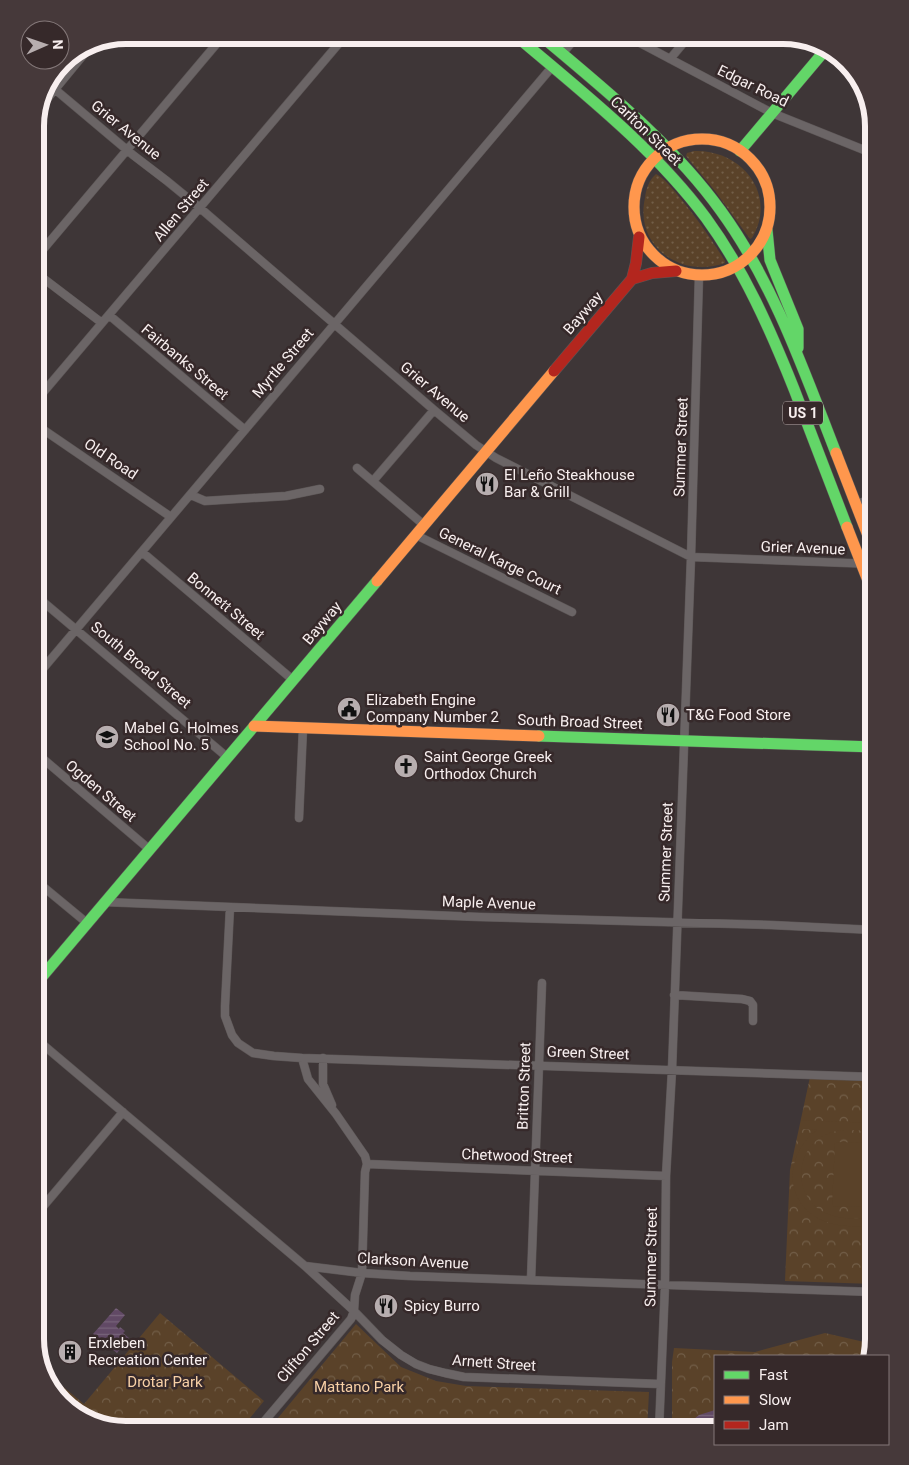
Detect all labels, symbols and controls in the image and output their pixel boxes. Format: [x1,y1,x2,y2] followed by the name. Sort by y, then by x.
[20,20,70,70] north arrow
[50,39,66,50] text: N
[715,61,791,111] street label: Edgar Road
[607,93,685,169] street label: Carlton Street
[87,96,165,164] street label: Grier Avenue
[149,175,213,245] street label: Allen Street
[560,288,606,338] street label: Bayway
[138,320,232,404] street label: Fairbanks Street
[249,324,317,402] street label: Myrtle Street
[397,358,473,426] street label: Grier Avenue
[670,397,692,497] street label: Summer Street
[783,402,823,424] road number: US 1
[81,435,141,483] street label: Old Road
[504,466,635,501] place label: El Leño Steakhouse Bar & Grill
[474,471,500,497] restaurant icon: El Leño Steakhouse Bar & Grill
[436,523,564,599] street label: General Karge Court
[760,538,846,558] street label: Grier Avenue
[184,568,268,644] street label: Bonnett Street
[299,598,345,648] street label: Bayway
[87,618,195,712] street label: South Broad Street
[366,691,499,726] place label: Elizabeth Engine Company Number 2
[336,696,362,722] public building icon: Elizabeth Engine Company Number 2
[655,702,681,728] restaurant icon: T&G Food Store
[686,706,791,724] place label: T&G Food Store
[517,711,643,733] street label: South Broad Street
[124,719,239,754] place label: Mabel G. Holmes School No. 5
[94,724,120,750] school or university icon: Mabel G. Holmes School No. 5
[424,748,552,783] place label: Saint George Greek Orthodox Church
[393,753,419,779] church icon: Saint George Greek Orthodox Church
[62,756,140,826] street label: Ogden Street
[655,802,677,902] street label: Summer Street
[442,892,536,914] street label: Maple Avenue
[513,1042,535,1130] street label: Britton Street
[546,1043,630,1063] street label: Green Street
[461,1145,573,1167] street label: Chetwood Street
[641,1207,661,1307] street label: Summer Street
[357,1249,469,1273] street label: Clarkson Avenue
[373,1293,399,1319] restaurant icon: Spicy Burro
[404,1297,480,1315] place label: Spicy Burro
[273,1308,343,1386] street label: Clifton Street
[88,1334,207,1369] place label: Erxleben Recreation Center
[57,1339,83,1365] building icon: Erxleben Recreation Center
[451,1351,537,1375] street label: Arnett Street
[714,1355,889,1445] legend
[759,1366,788,1384] text: Fast
[127,1373,203,1391] park label: Drotar Park
[314,1378,404,1396] park label: Mattano Park
[759,1391,791,1409] text: Slow
[759,1416,789,1434] text: Jam

